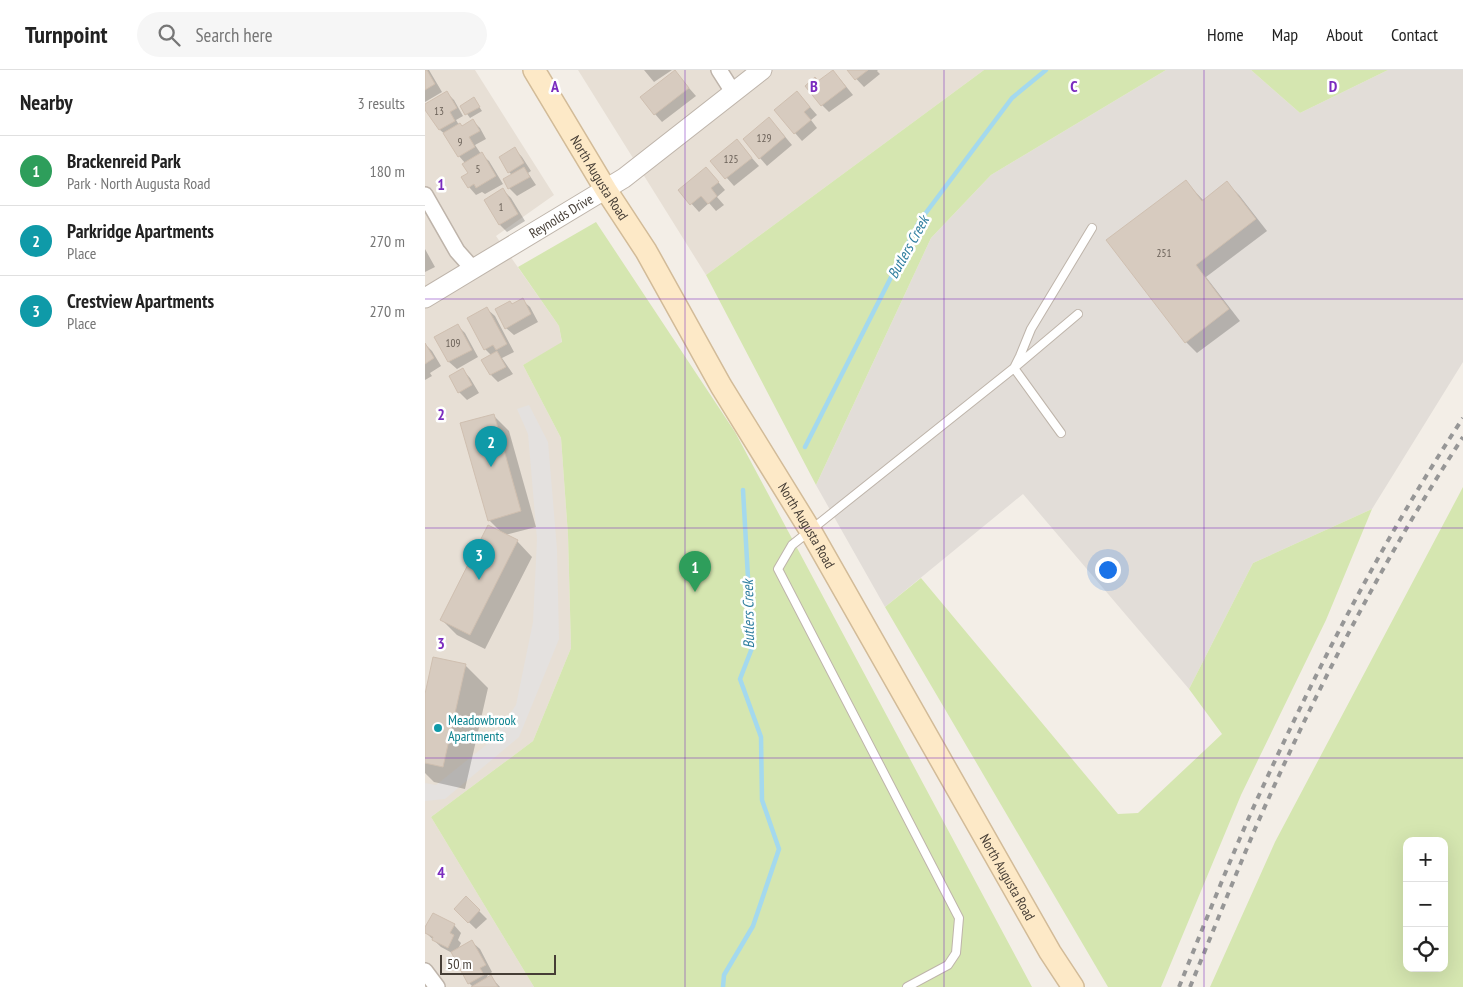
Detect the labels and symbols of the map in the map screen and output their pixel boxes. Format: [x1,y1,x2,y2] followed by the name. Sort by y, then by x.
[550,76,560,96] text: A
[810,76,818,96] text: B
[1070,76,1078,96] text: C
[1329,76,1338,96] text: D
[434,104,444,118] house number: 13
[757,131,771,145] house number: 129
[566,132,632,224] street label: North Augusta Road
[458,135,463,149] house number: 9
[724,152,738,166] house number: 125
[476,162,481,176] house number: 5
[437,174,445,194] text: 1
[526,190,597,242] street label: Reynolds Drive
[499,200,504,214] house number: 1
[883,210,934,282] water label: Butlers Creek
[1157,246,1171,260] house number: 251
[446,336,460,350] house number: 109
[437,404,445,424] text: 2
[475,426,507,467] pin: 2
[774,480,839,571] street label: North Augusta Road
[463,539,495,580] pin: 3
[679,551,711,592] pin: 1
[1095,557,1121,583] your location
[738,577,758,648] water label: Butlers Creek
[437,633,445,653] text: 3
[448,711,517,745] place label: Meadowbrook Apartments
[432,722,444,734] marker: Meadowbrook Apartments
[976,831,1039,924] street label: North Augusta Road
[437,862,445,882] text: 4
[440,952,556,975] scale bar

